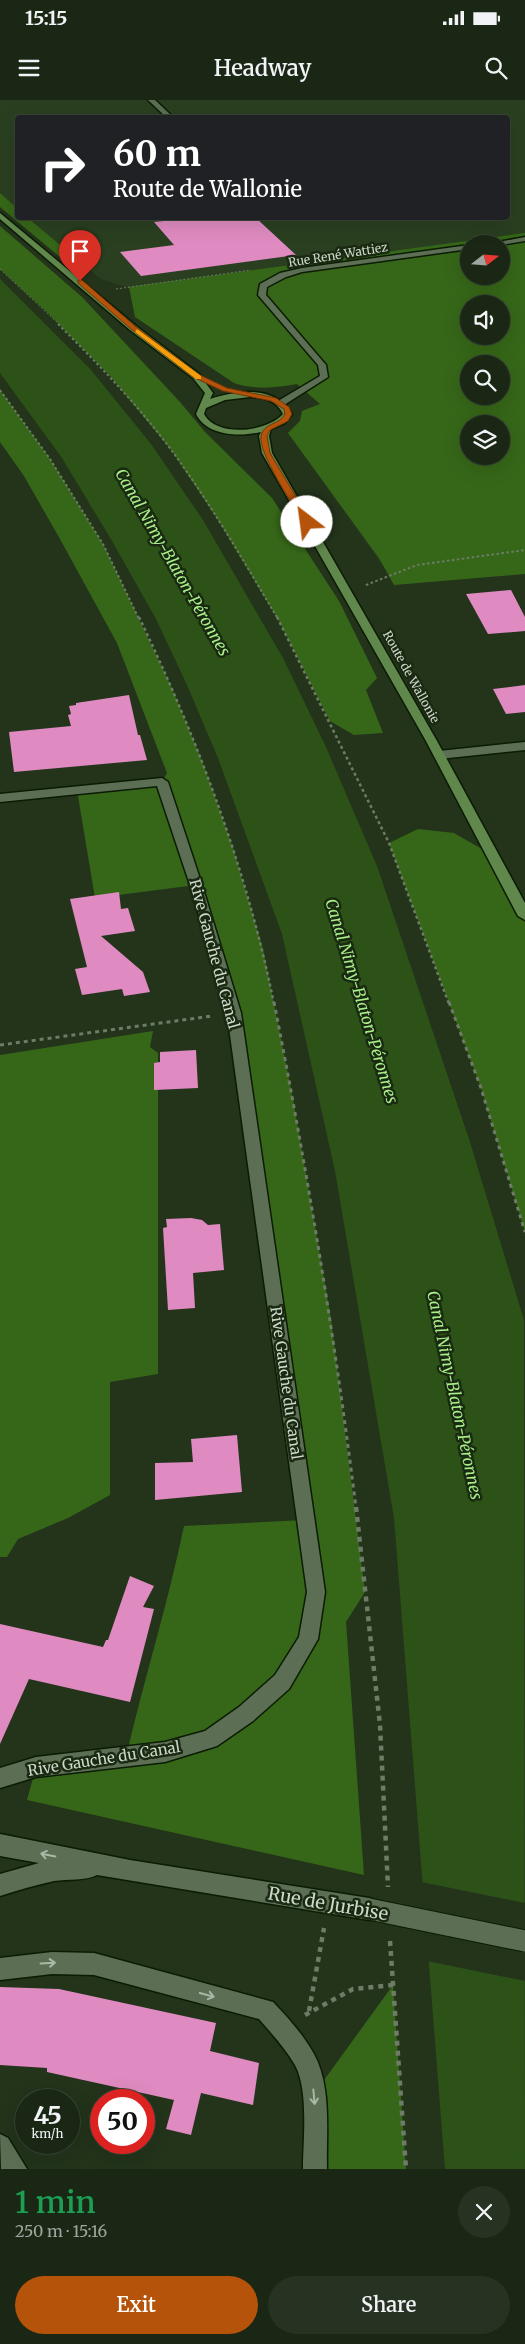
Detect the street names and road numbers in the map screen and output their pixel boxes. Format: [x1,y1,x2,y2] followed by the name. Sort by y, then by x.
[287,239,389,270] street label: Rue René Wattiez
[380,628,443,725] street label: Route de Wallonie
[185,877,244,1031] street label: Rive Gauche du Canal
[266,1305,307,1461] street label: Rive Gauche du Canal
[26,1737,182,1780] street label: Rive Gauche du Canal
[266,1882,390,1925] street label: Rue de Jurbise

